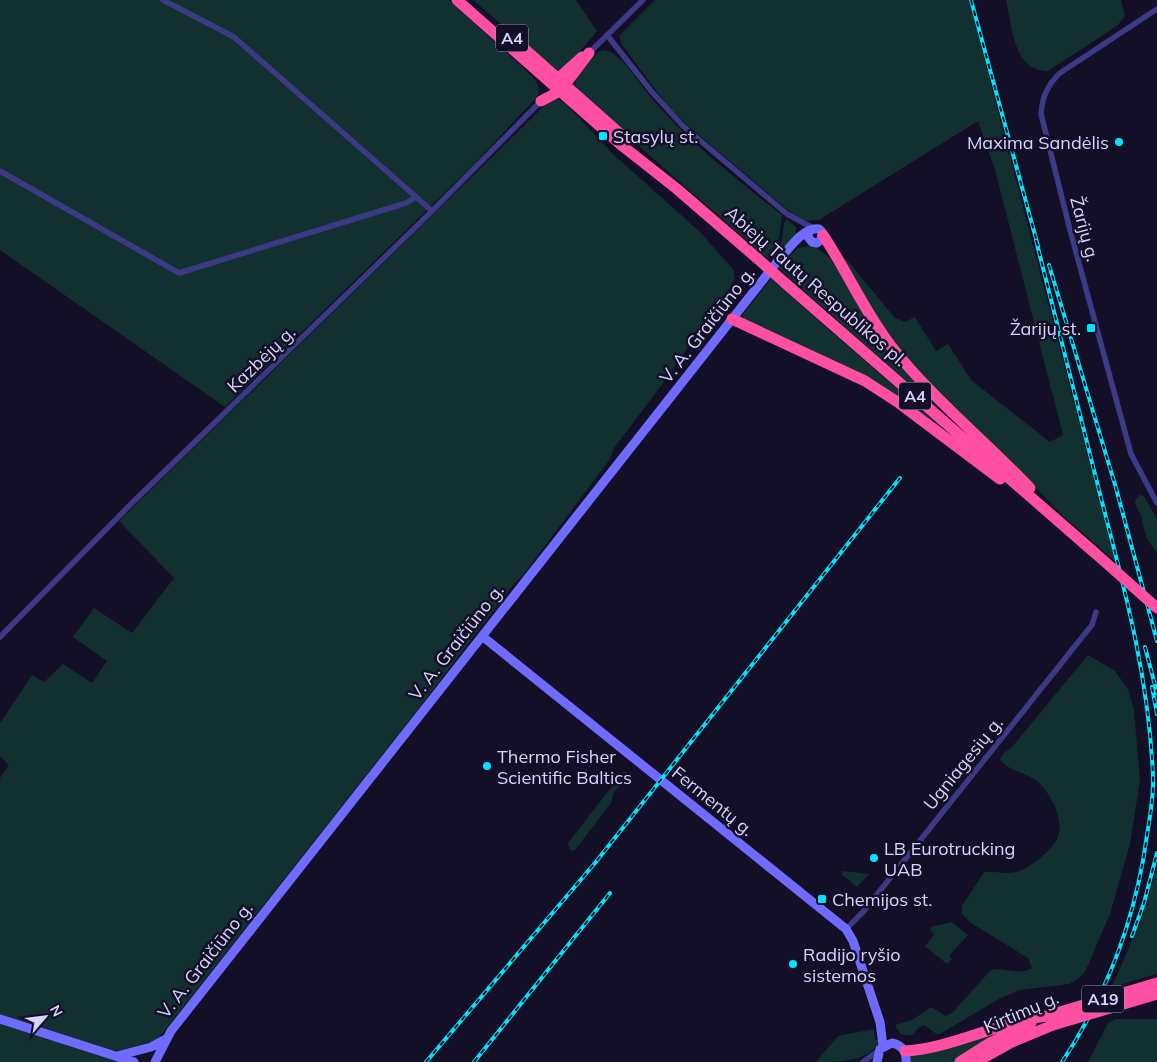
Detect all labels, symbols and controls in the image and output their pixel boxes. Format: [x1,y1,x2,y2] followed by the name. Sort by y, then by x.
[496,24,528,52] road number: A4
[613,125,698,148] place label: Stasylų st.
[597,130,609,142] marker: Stasylų st.
[967,131,1109,154] place label: Maxima Sandėlis
[1113,136,1125,148] marker: Maxima Sandėlis
[1065,194,1105,264] street label: Žarijų g.
[720,201,912,371] street label: Abiejų Tautų Respublikos pl.
[654,262,760,388] street label: V. A. Graičiūno g.
[1010,317,1081,340] place label: Žarijų st.
[222,321,300,397] street label: Kazbėjų g.
[1085,322,1097,334] marker: Žarijų st.
[899,382,931,410] road number: A4
[403,579,509,705] street label: V. A. Graičiūno g.
[918,712,1008,814] street label: Ugniagesių g.
[497,745,632,789] place label: Thermo Fisher Scientific Baltics
[481,760,493,772] marker: Thermo Fisher Scientific Baltics
[667,761,759,841] street label: Fermentų g.
[884,837,1015,881] place label: LB Eurotrucking UAB
[868,852,880,864] marker: LB Eurotrucking UAB
[832,888,932,911] place label: Chemijos st.
[816,893,828,905] marker: Chemijos st.
[152,897,258,1023] street label: V. A. Graičiūno g.
[803,943,901,987] place label: Radijo ryšio sistemos
[787,958,799,970] marker: Radijo ryšio sistemos
[980,986,1062,1038] street label: Kirtimų g.
[1082,986,1124,1012] road number: A19
[20,992,70,1042] north arrow
[46,1002,67,1020] text: N

